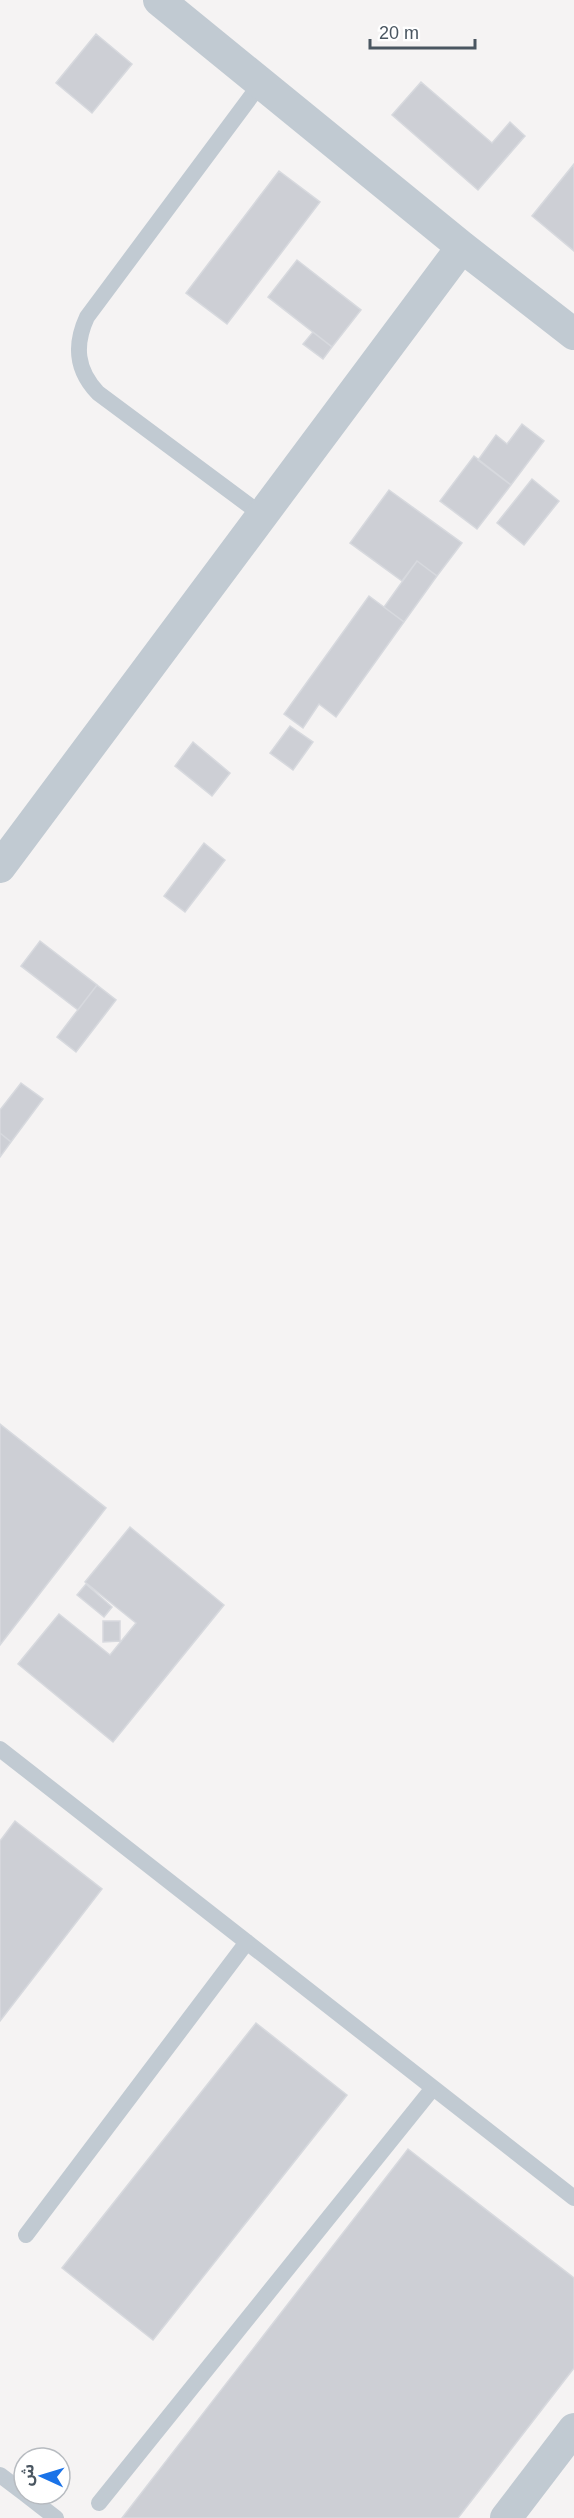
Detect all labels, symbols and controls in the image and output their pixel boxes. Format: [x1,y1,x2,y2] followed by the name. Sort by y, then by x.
[370,12,475,50] scale bar
[379,23,419,43] text: 20 m
[12,2446,72,2506] north arrow
[18,2463,38,2487] text: ش

